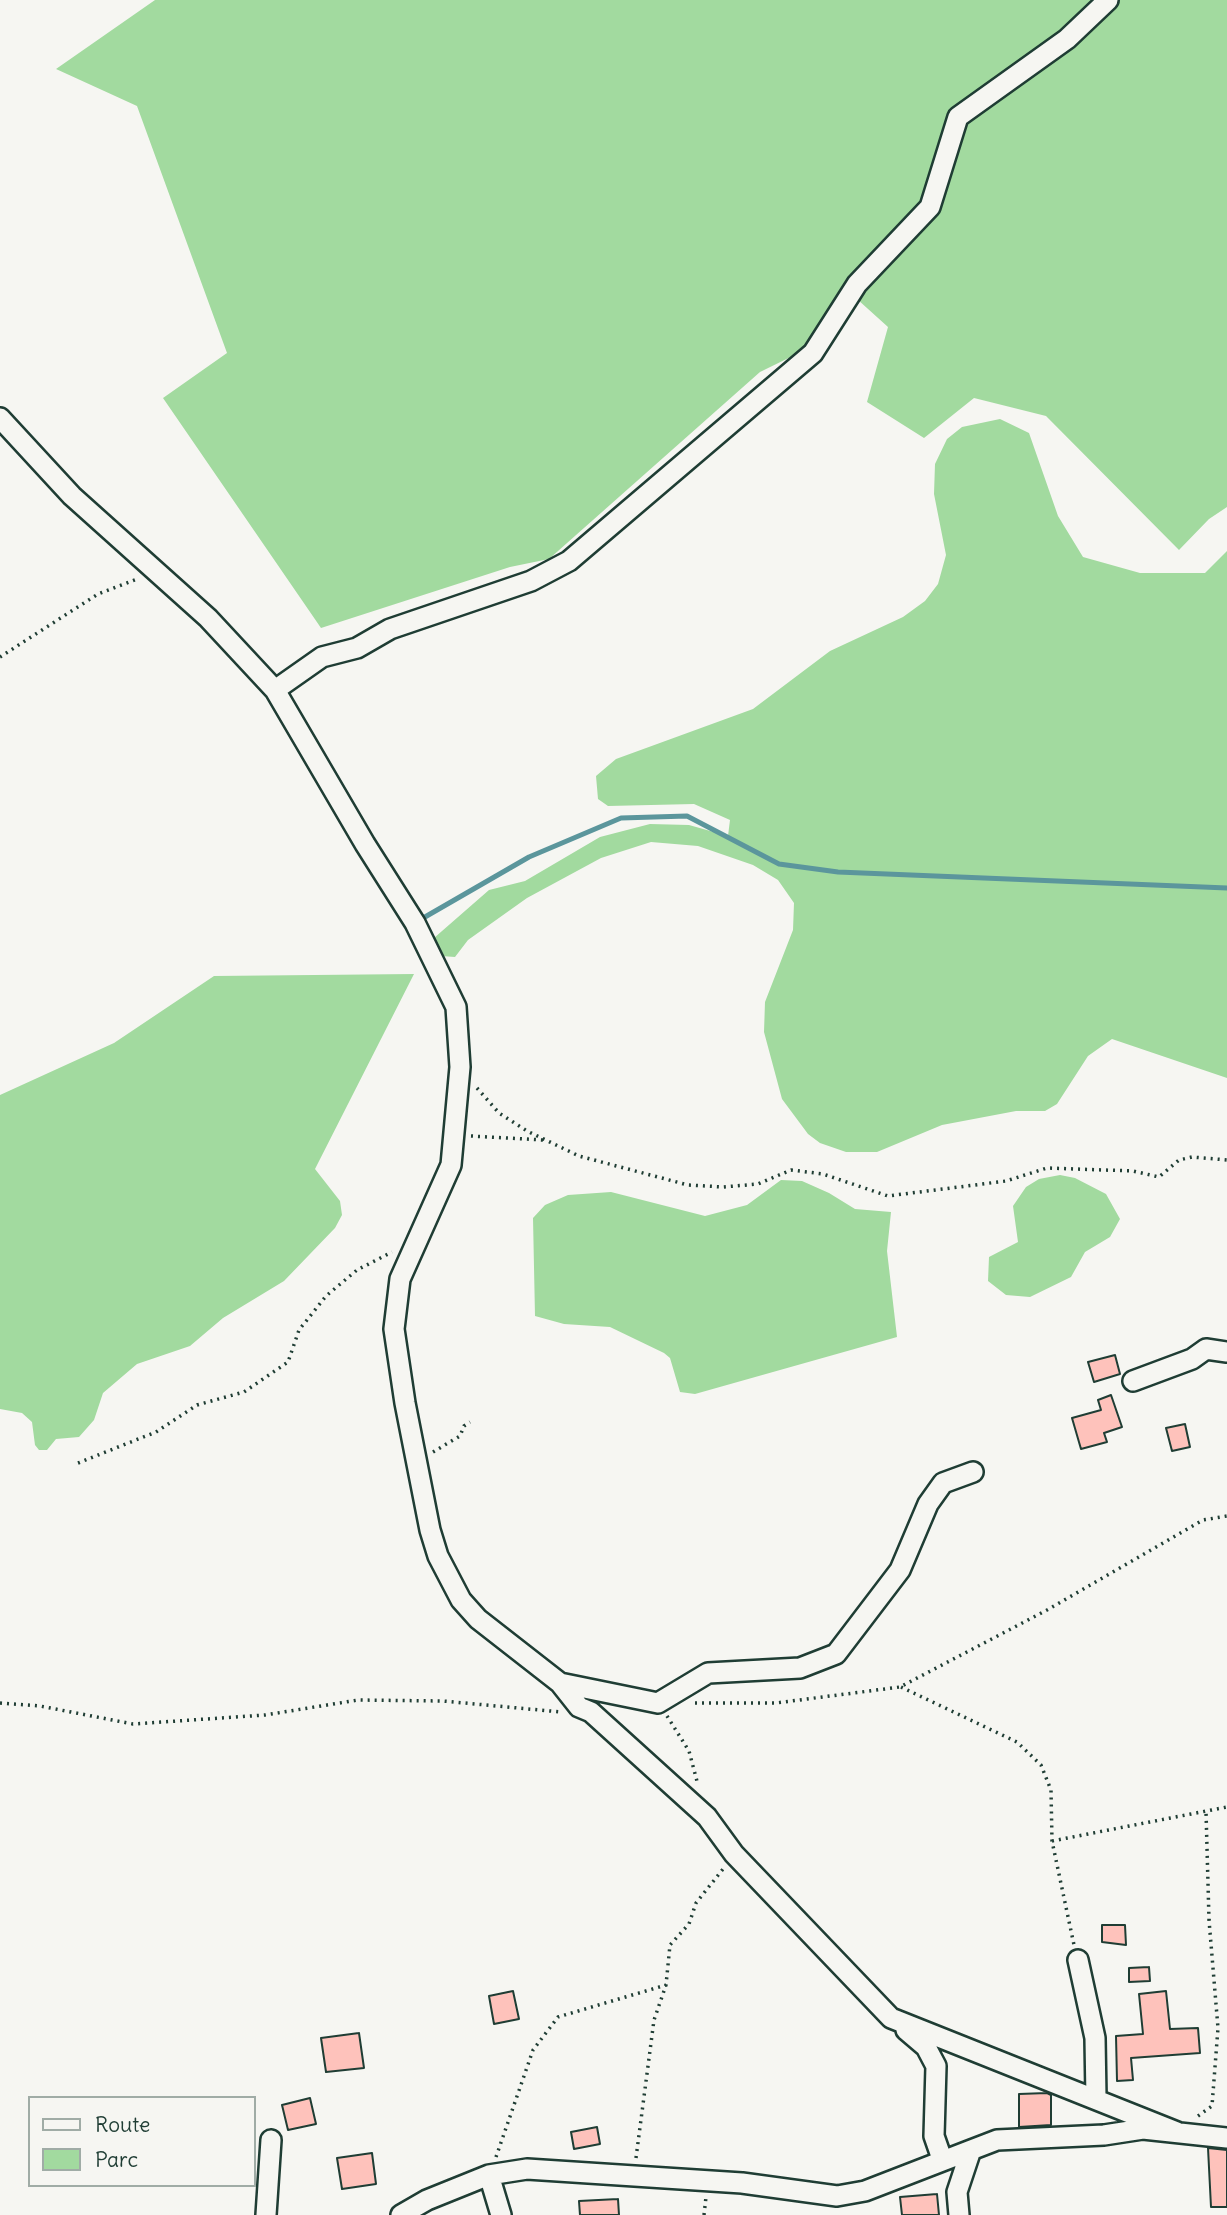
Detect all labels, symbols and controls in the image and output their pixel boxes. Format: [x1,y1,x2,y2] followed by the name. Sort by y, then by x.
[28,2096,256,2187] legend
[95,2111,150,2138] text: Route
[95,2146,138,2173] text: Parc

